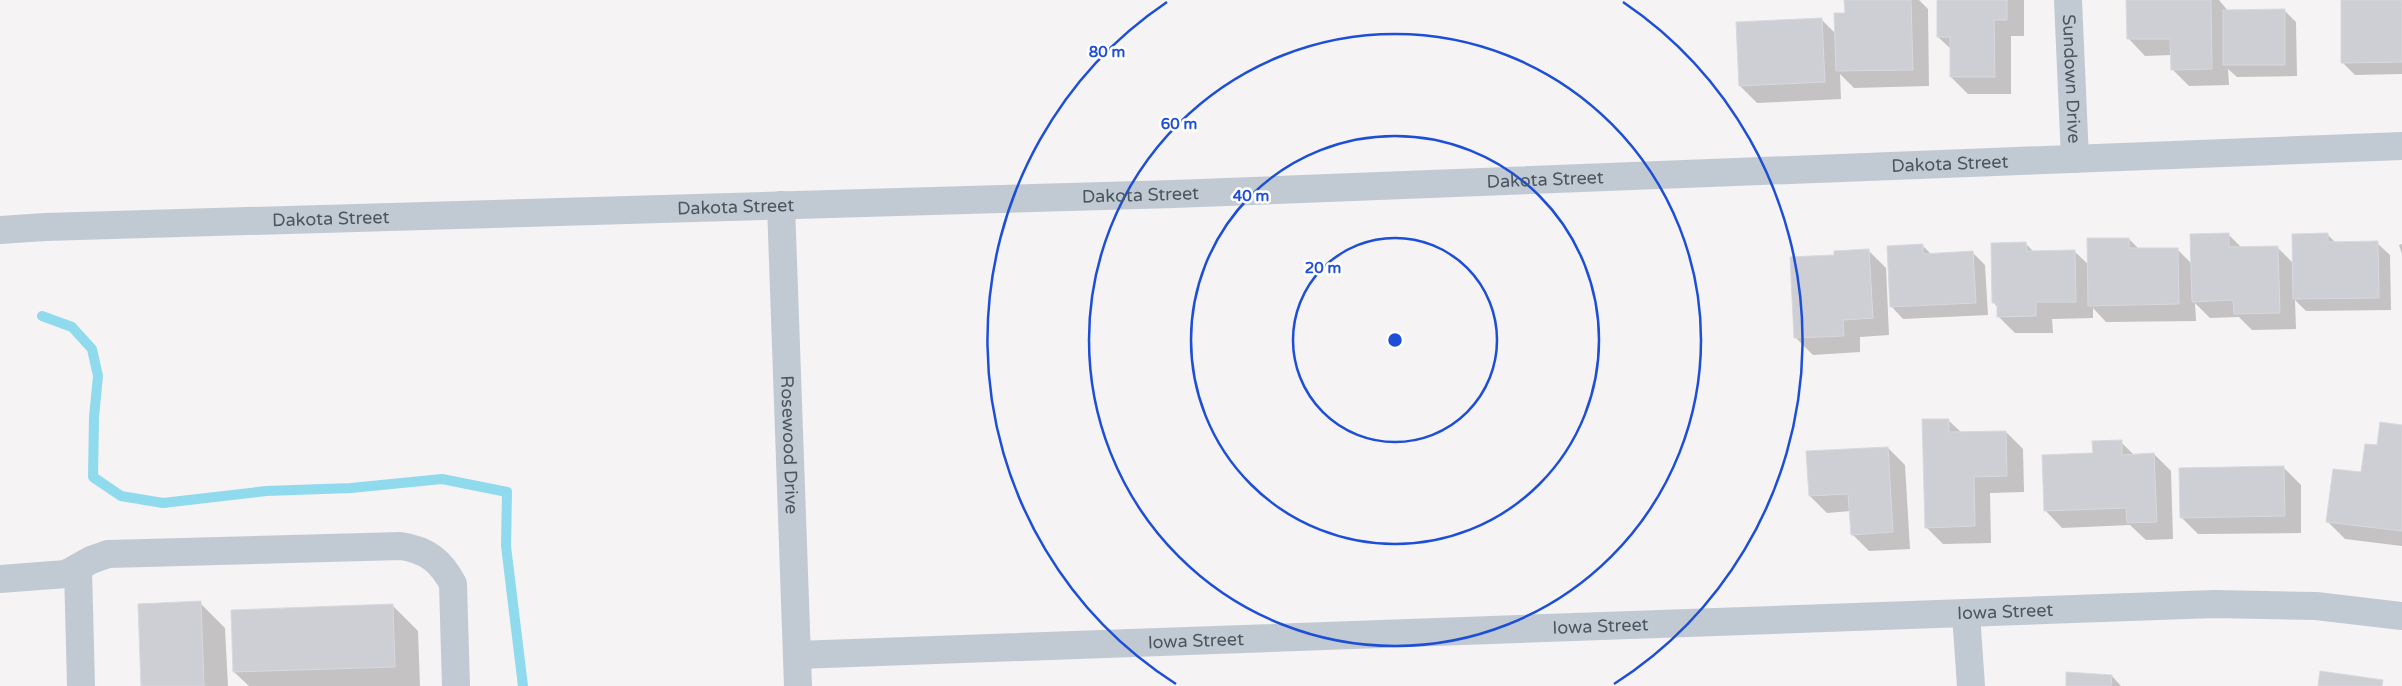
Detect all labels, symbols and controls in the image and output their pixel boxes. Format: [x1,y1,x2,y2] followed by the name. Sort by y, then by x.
[2058,14,2085,144] street label: Sundown Drive
[1089,43,1125,61] text: 80 m
[1161,115,1197,133] text: 60 m
[1891,150,2009,177] street label: Dakota Street
[1486,166,1604,193] street label: Dakota Street
[1082,182,1200,208] street label: Dakota Street
[1233,187,1269,205] text: 40 m
[677,194,795,220] street label: Dakota Street
[272,206,390,231] street label: Dakota Street
[1305,259,1341,277] text: 20 m
[1386,331,1404,349] centre of rings
[776,375,803,515] street label: Rosewood Drive
[1957,599,2054,624] street label: Iowa Street
[1552,613,1649,639] street label: Iowa Street
[1147,628,1244,653] street label: Iowa Street

